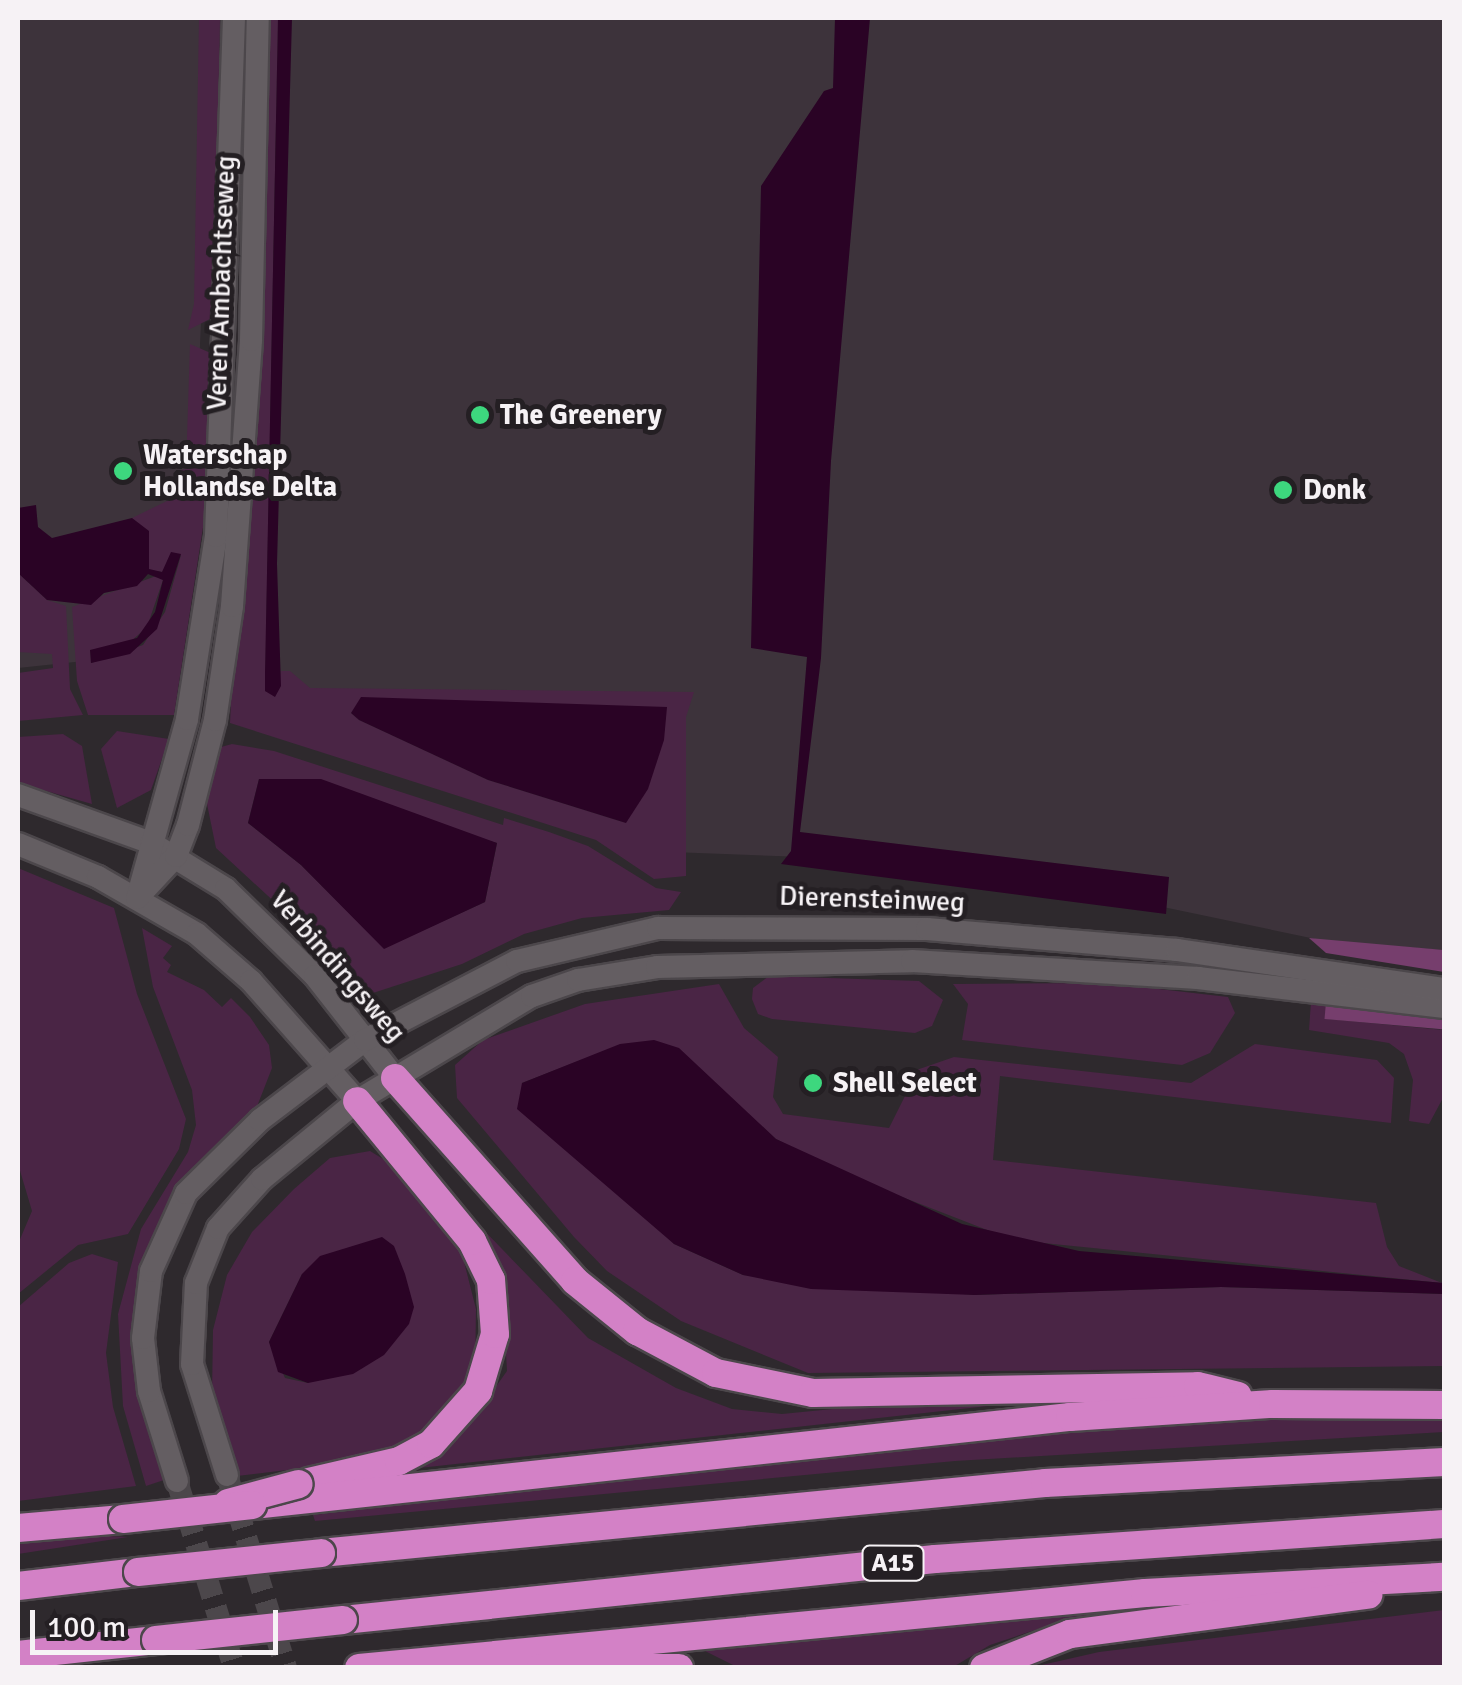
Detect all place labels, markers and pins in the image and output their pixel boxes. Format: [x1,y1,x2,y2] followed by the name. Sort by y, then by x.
[500,398,662,432] place label: The Greenery
[469,404,491,426] marker: The Greenery
[143,438,337,504] place label: Waterschap Hollandse Delta
[112,460,134,482] marker: Waterschap Hollandse Delta
[1303,473,1366,507] place label: Donk
[1272,479,1294,501] marker: Donk
[833,1066,977,1100] place label: Shell Select
[802,1072,824,1094] marker: Shell Select

